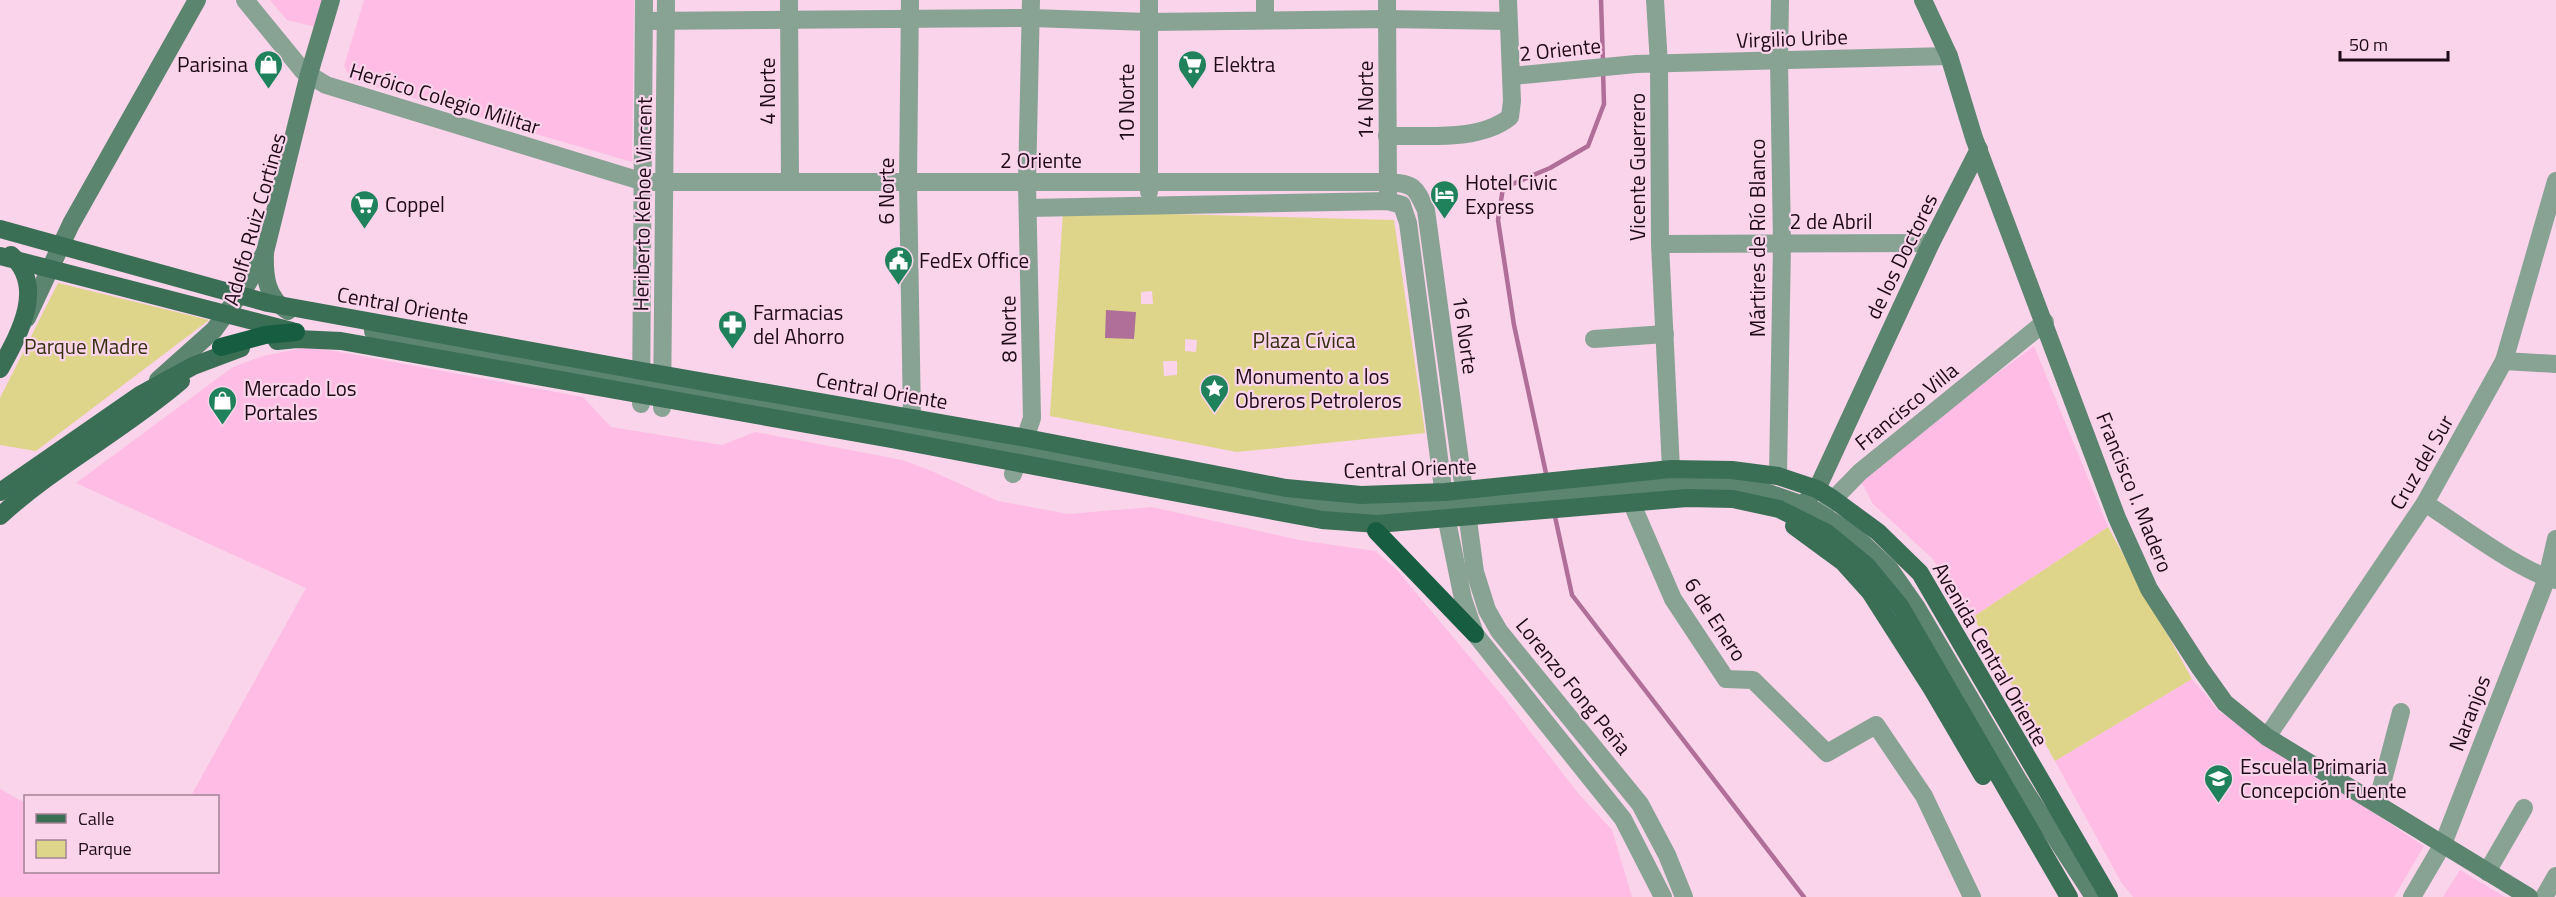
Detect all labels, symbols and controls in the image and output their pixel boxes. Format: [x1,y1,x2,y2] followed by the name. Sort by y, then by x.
[1736,20,1848,56] street label: Virgilio Uribe
[2340,24,2448,62] scale bar
[1518,29,1602,69] street label: 2 Oriente
[2349,31,2388,58] text: 50 m
[177,48,248,80] place label: Parisina
[253,48,285,90] shop icon: Parisina
[1176,48,1208,90] supermarket icon: Elektra
[1213,48,1276,80] place label: Elektra
[346,54,544,142] street label: Heróico Colegio Militar
[751,58,783,124] street label: 4 Norte
[1349,61,1381,139] street label: 14 Norte
[1110,64,1142,142] street label: 10 Norte
[1621,93,1653,241] street label: Vicente Guerrero
[624,96,660,312] street label: Heriberto Kehoe Vincent
[214,129,294,309] street label: Adolfo Ruiz Cortines
[1741,139,1773,337] street label: Mártires de Río Blanco
[1000,144,1082,176] street label: 2 Oriente
[870,158,902,224] street label: 6 Norte
[1465,166,1557,222] place label: Hotel Civic Express
[1428,178,1460,220] hotel icon: Hotel Civic Express
[348,188,380,230] supermarket icon: Coppel
[385,188,445,220] place label: Coppel
[1857,188,1945,324] street label: de los Doctores
[1790,205,1873,237] street label: 2 de Abril
[882,244,914,286] public building icon: FedEx Office
[919,244,1029,276] place label: FedEx Office
[335,278,471,332] street label: Central Oriente
[1445,294,1487,376] street label: 16 Norte
[991,295,1025,363] street label: 8 Norte
[753,296,844,352] place label: Farmacias del Ahorro
[716,308,748,350] pharmacy icon: Farmacias del Ahorro
[1253,324,1356,356] park label: Plaza Cívica
[24,330,148,362] park label: Parque Madre
[1847,354,1965,458] street label: Francisco Villa
[1235,360,1402,416] place label: Monumento a los Obreros Petroleros
[814,363,950,417] street label: Central Oriente
[244,372,357,428] place label: Mercado Los Portales
[1198,372,1230,414] place icon: Monumento a los Obreros Petroleros
[207,384,239,426] shop icon: Mercado Los Portales
[2088,407,2182,577] street label: Francisco I. Madero
[2381,409,2461,515] street label: Cruz del Sur
[1343,450,1477,486] street label: Central Oriente
[1925,556,2057,752] street label: Avenida Central Oriente
[1677,571,1755,667] street label: 6 de Enero
[1509,610,1640,762] street label: Lorenzo Fong Peña
[2440,670,2498,756] street label: Naranjos
[2240,750,2407,806] place label: Escuela Primaria Concepción Fuente
[2203,762,2235,804] school or university icon: Escuela Primaria Concepción Fuente
[24,795,219,873] legend
[78,805,114,832] text: Calle
[78,835,132,862] text: Parque

